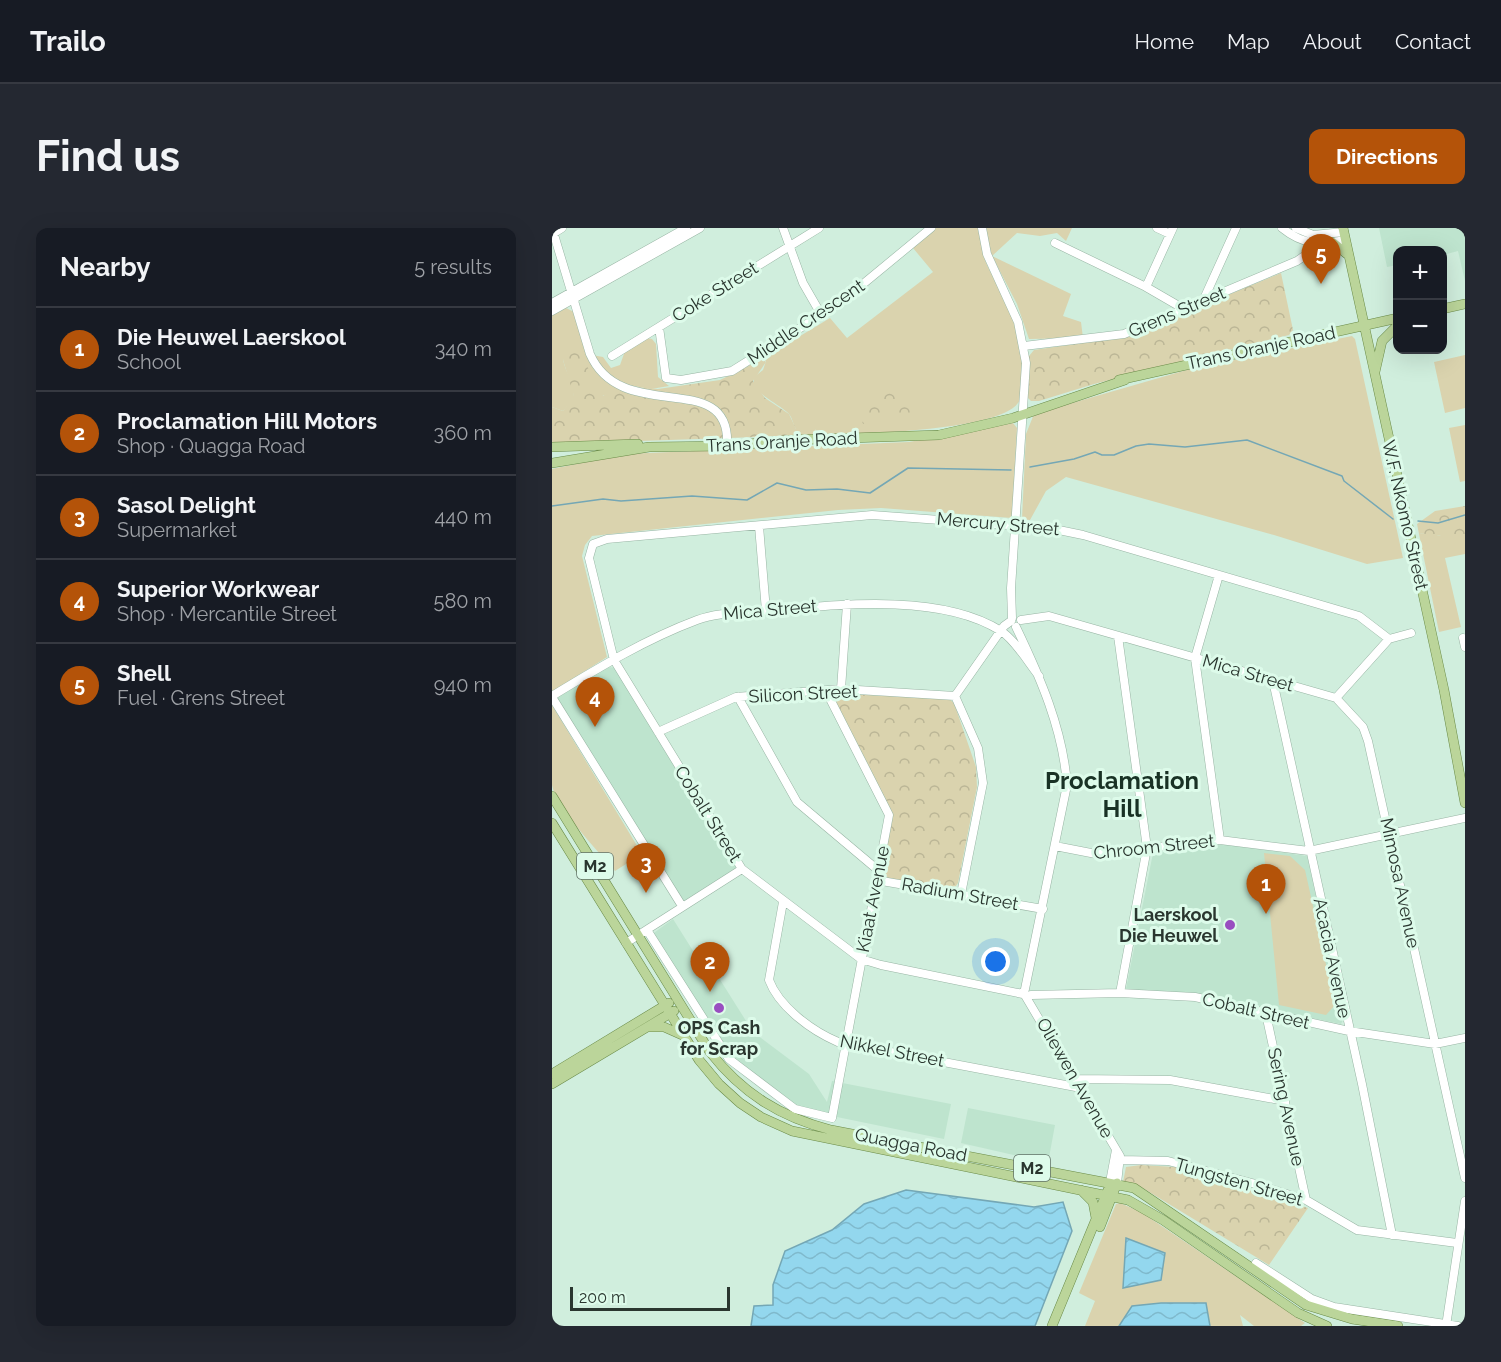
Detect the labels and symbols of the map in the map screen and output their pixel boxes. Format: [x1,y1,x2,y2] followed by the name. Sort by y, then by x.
[1302,235,1340,284] pin: 5
[668,257,762,326] street label: Coke Street
[743,275,868,368] street label: Middle Crescent
[1125,282,1228,341] street label: Grens Street
[1185,321,1337,374] street label: Trans Oranje Road
[706,427,858,456] street label: Trans Oranje Road
[1378,438,1433,592] street label: W.F. Nkomo Street
[936,508,1060,539] street label: Mercury Street
[722,595,818,624] street label: Mica Street
[1200,649,1296,696] street label: Mica Street
[576,678,615,727] pin: 4
[748,680,858,707] street label: Silicon Street
[671,762,746,866] street label: Cobalt Street
[1045,766,1199,823] district label: Proclamation Hill
[1376,816,1425,950] street label: Mimosa Avenue
[1093,830,1215,863] street label: Chroom Street
[852,843,893,954] street label: Kiaat Avenue
[626,844,665,893] pin: 3
[577,853,613,879] road number: M2
[1246,864,1286,914] pin: 1
[900,873,1020,914] street label: Radium Street
[1309,896,1356,1020] street label: Acacia Avenue
[1119,904,1218,946] place label: Laerskool Die Heuwel
[1223,918,1237,932] marker: Laerskool Die Heuwel
[690,942,730,992] pin: 2
[981,947,1010,976] your location
[1200,988,1312,1033] street label: Cobalt Street
[712,1001,726,1015] marker: OPS Cash for Scrap
[1033,1014,1119,1142] street label: Oliewen Avenue
[678,1017,760,1059] place label: OPS Cash for Scrap
[838,1030,946,1071] street label: Nikkel Street
[1264,1046,1309,1168] street label: Sering Avenue
[853,1123,969,1166] street label: Quagga Road
[1173,1153,1305,1210] street label: Tungsten Street
[1014,1155,1050,1181] road number: M2
[570,1284,730,1312] scale bar

